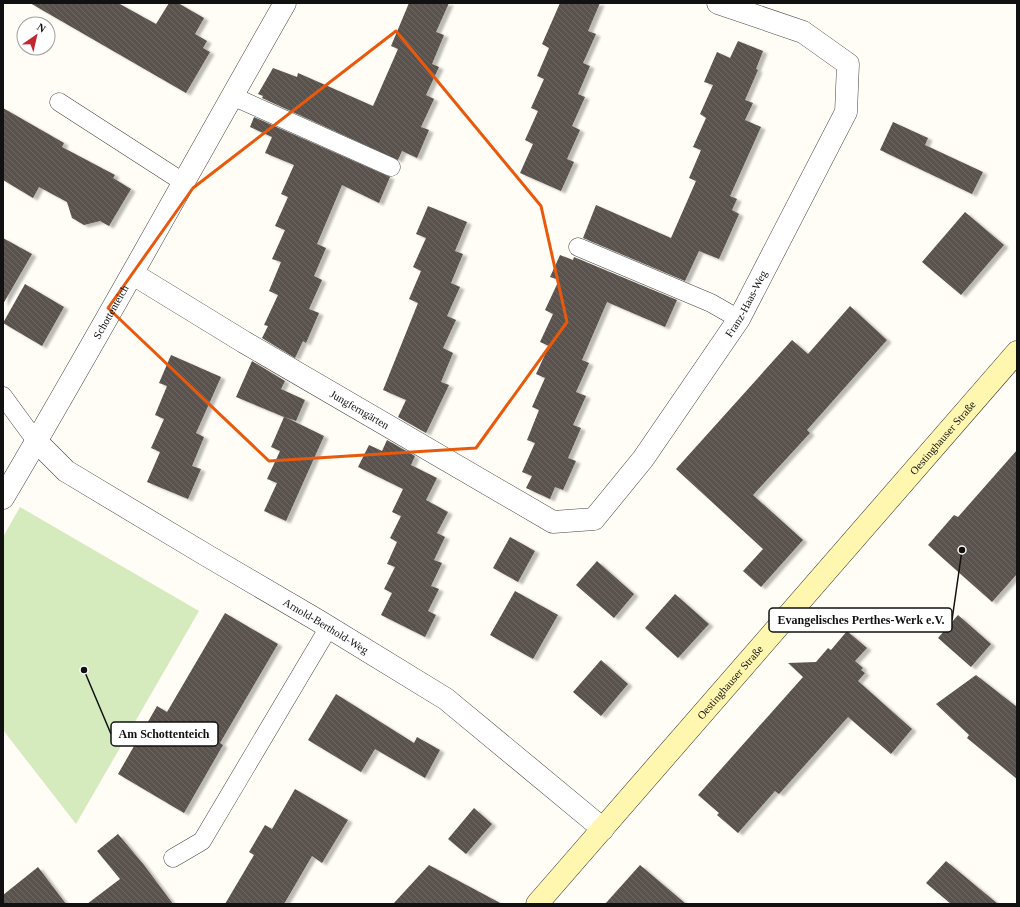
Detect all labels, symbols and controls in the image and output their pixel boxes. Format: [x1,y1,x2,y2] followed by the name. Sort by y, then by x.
[16,16,56,56] north arrow
[35,21,48,35] text: N
[723,268,769,339] street label: Franz-Haas-Weg
[91,282,131,341] street label: Schottenteich
[328,388,392,431] street label: Jungferngärten
[907,398,978,477] street label: Oestinghauser Straße
[281,596,371,656] street label: Arnold-Berthold-Weg
[769,608,952,632] callout: Evangelisches Perthes-Werk e.V.
[777,613,945,627] text: Evangelisches Perthes-Werk e.V.
[695,643,765,722] street label: Oestinghauser Straße
[111,722,218,746] callout: Am Schottenteich
[119,727,210,741] text: Am Schottenteich

